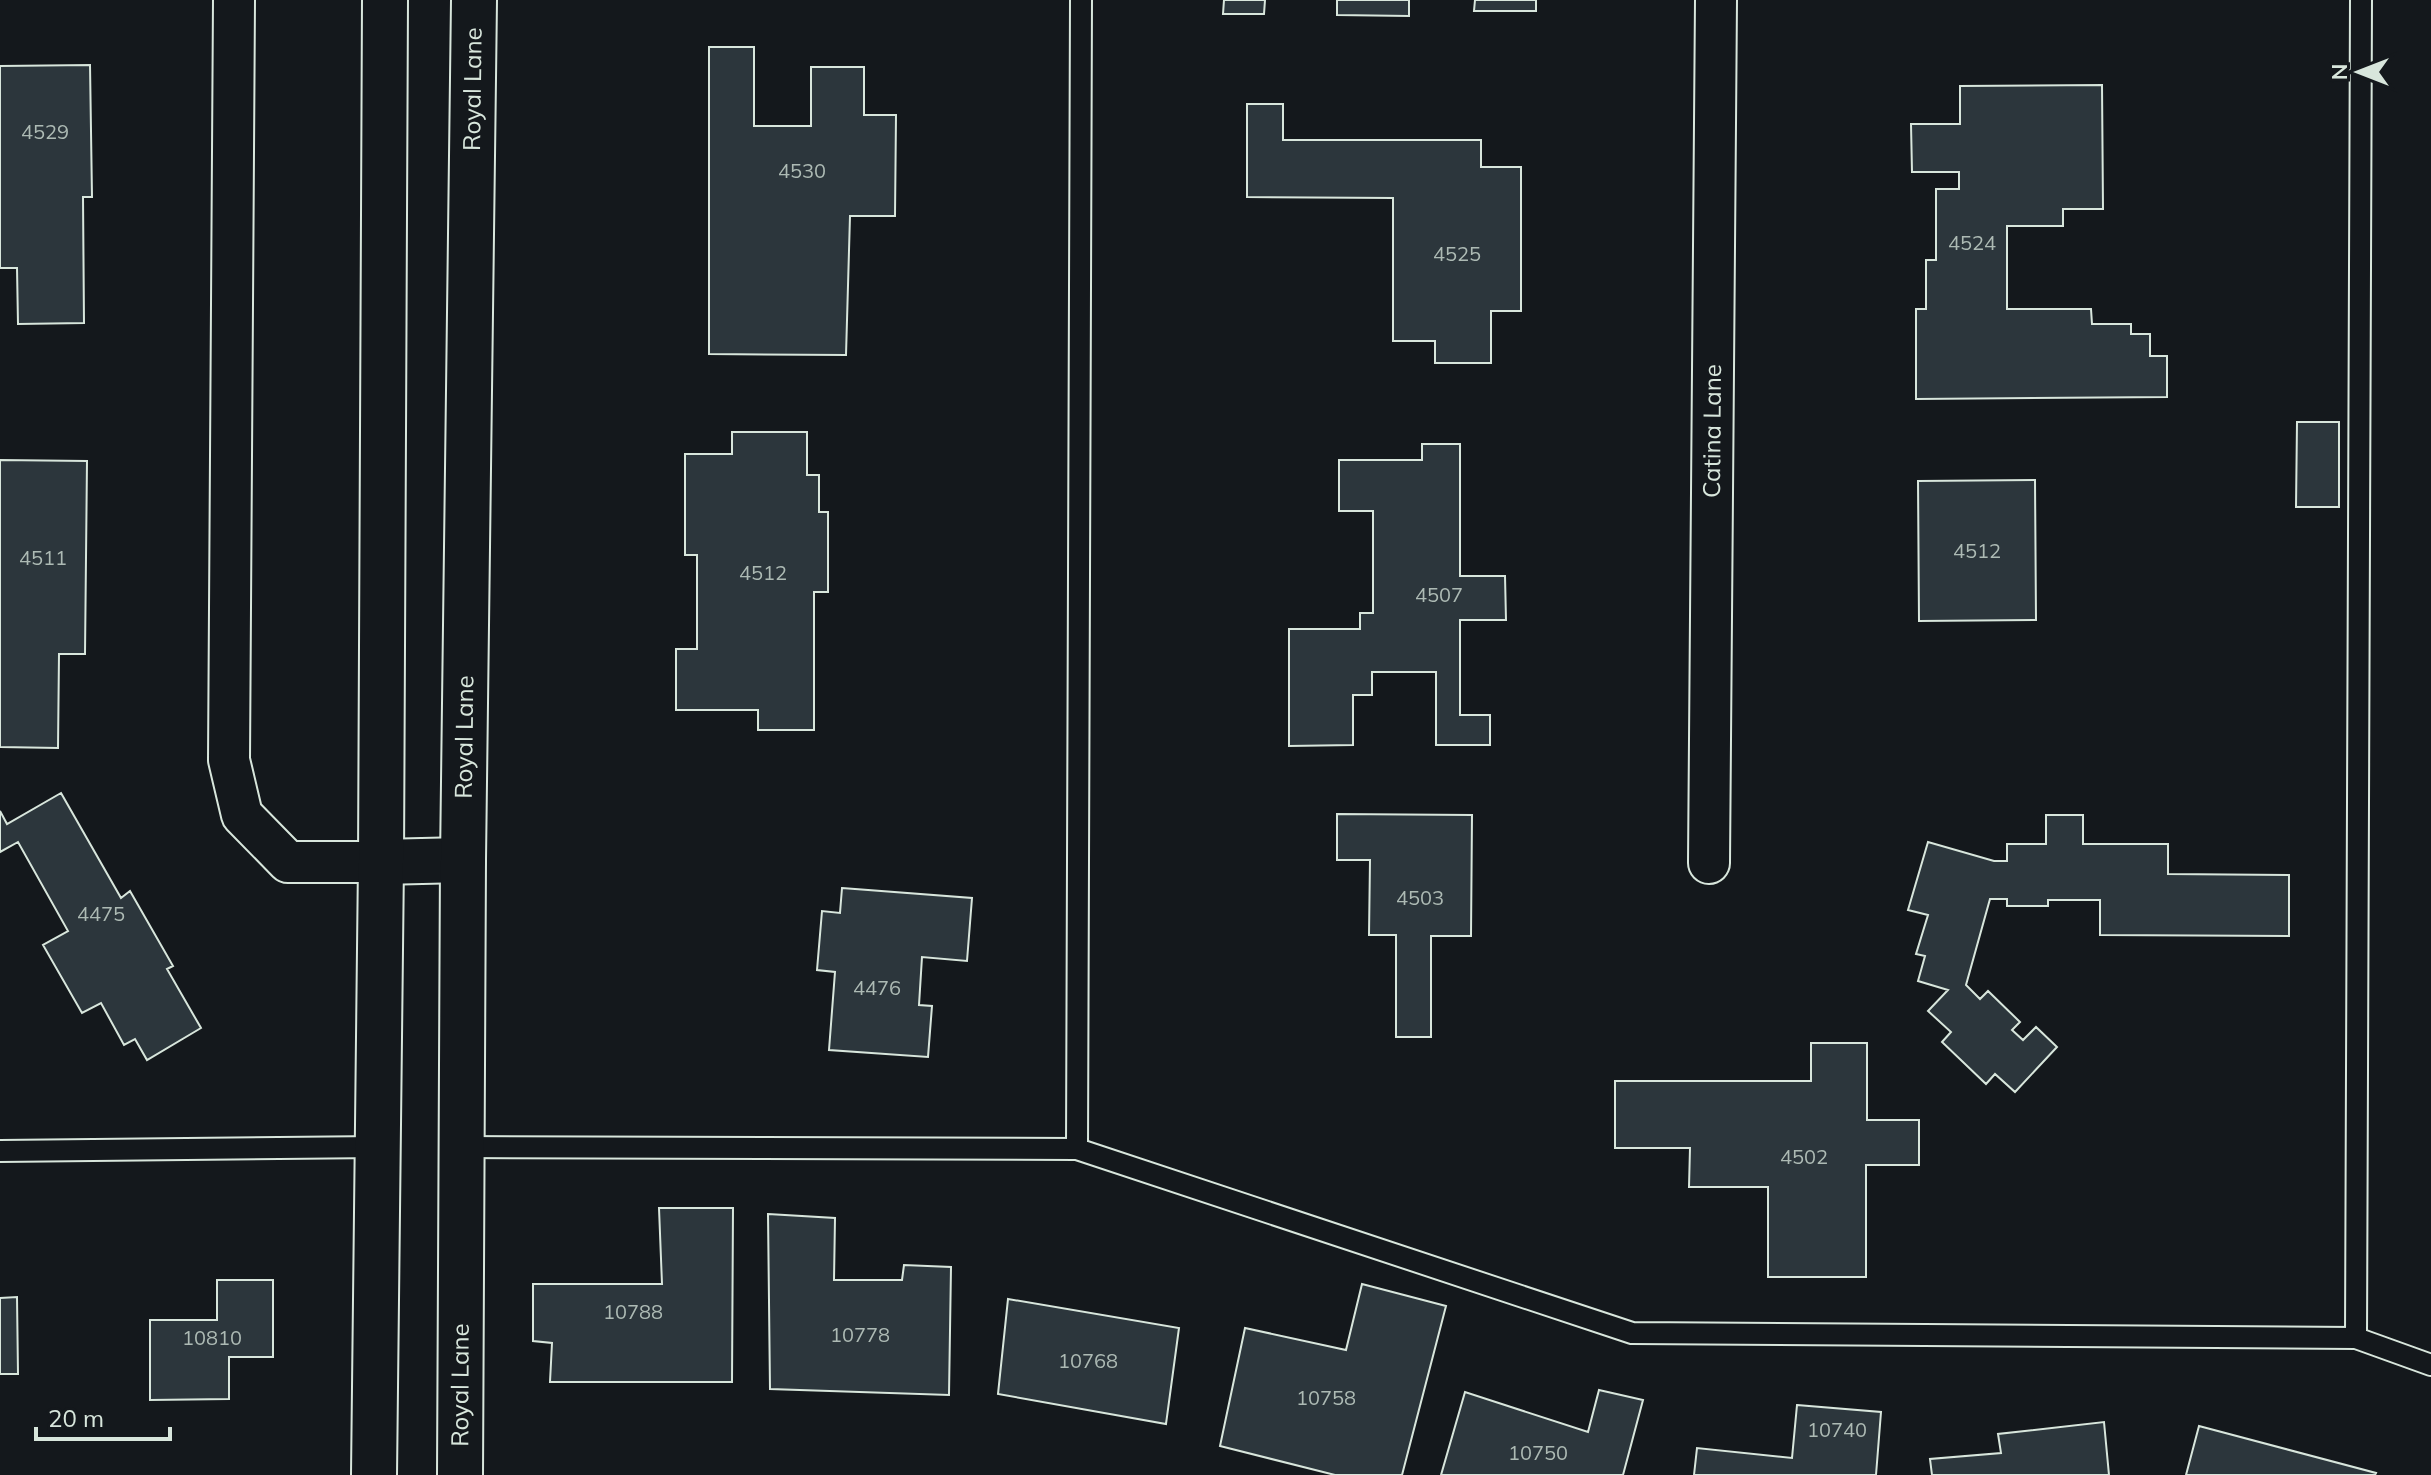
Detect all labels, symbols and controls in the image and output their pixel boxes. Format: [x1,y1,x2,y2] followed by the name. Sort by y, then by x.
[456,27,488,151] street label: Royal Lane
[2319,32,2399,112] north arrow
[2325,64,2353,80] text: N
[21,119,69,144] house number: 4529
[778,158,826,183] house number: 4530
[1948,230,1996,255] house number: 4524
[1433,241,1481,266] house number: 4525
[1696,364,1727,498] street label: Catina Lane
[1953,538,2001,563] house number: 4512
[19,545,67,570] house number: 4511
[739,560,787,585] house number: 4512
[1415,582,1463,607] house number: 4507
[448,675,479,799] street label: Royal Lane
[1396,885,1444,910] house number: 4503
[77,901,125,926] house number: 4475
[853,975,901,1000] house number: 4476
[1780,1144,1828,1169] house number: 4502
[603,1299,663,1324] house number: 10788
[830,1322,890,1347] house number: 10778
[444,1323,475,1447] street label: Royal Lane
[182,1325,242,1350] house number: 10810
[1058,1348,1118,1373] house number: 10768
[1296,1385,1356,1410] house number: 10758
[36,1391,170,1441] scale bar
[48,1403,104,1433] text: 20 m
[1807,1417,1867,1442] house number: 10740
[1508,1440,1568,1465] house number: 10750

